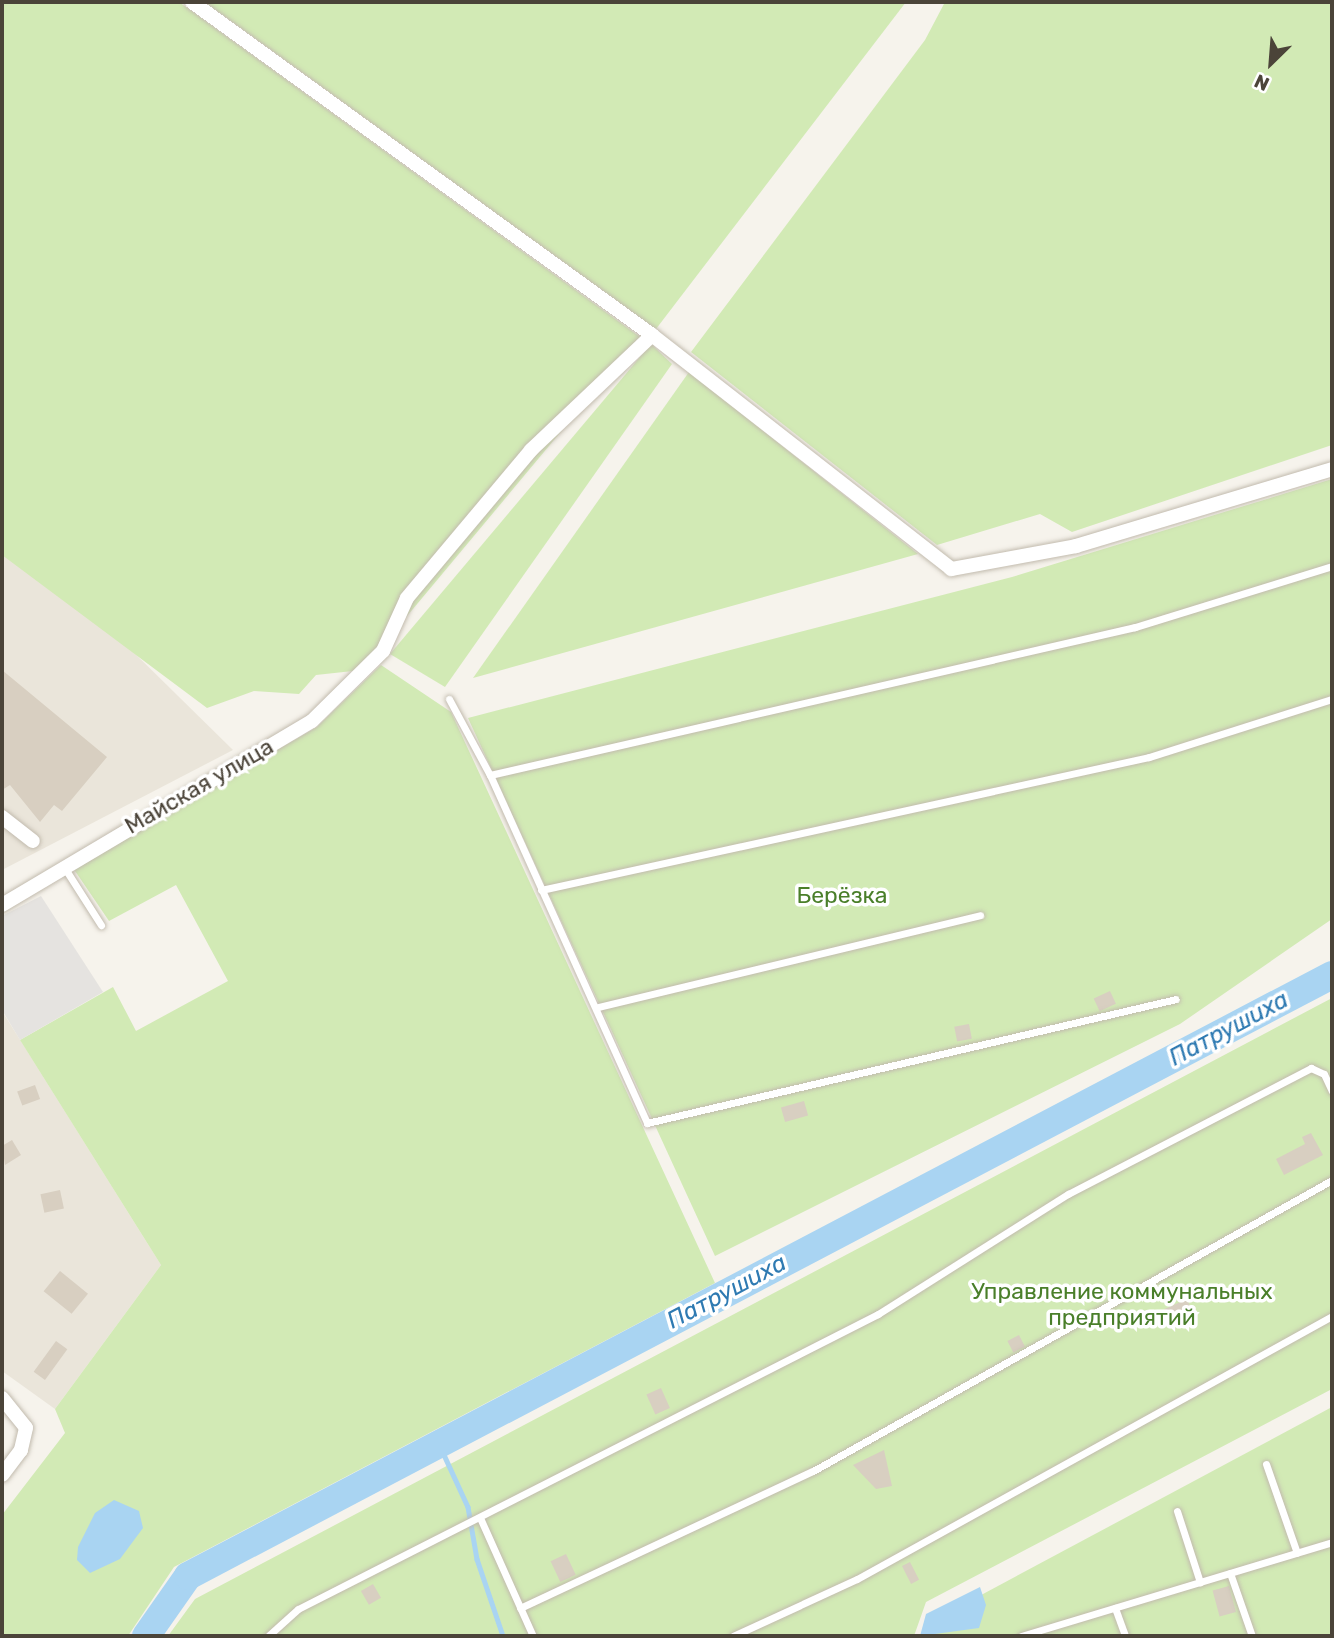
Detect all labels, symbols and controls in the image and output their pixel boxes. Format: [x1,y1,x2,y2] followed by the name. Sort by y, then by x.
[1236,28,1306,98] north arrow
[1251,69,1273,96] text: N
[120,732,278,840] street label: Майская улица
[797,881,887,909] park label: Берёзка
[1164,986,1294,1072] water label: Патрушиха
[662,1249,792,1335] water label: Патрушиха
[971,1277,1273,1331] park label: Управление коммунальных предприятий

